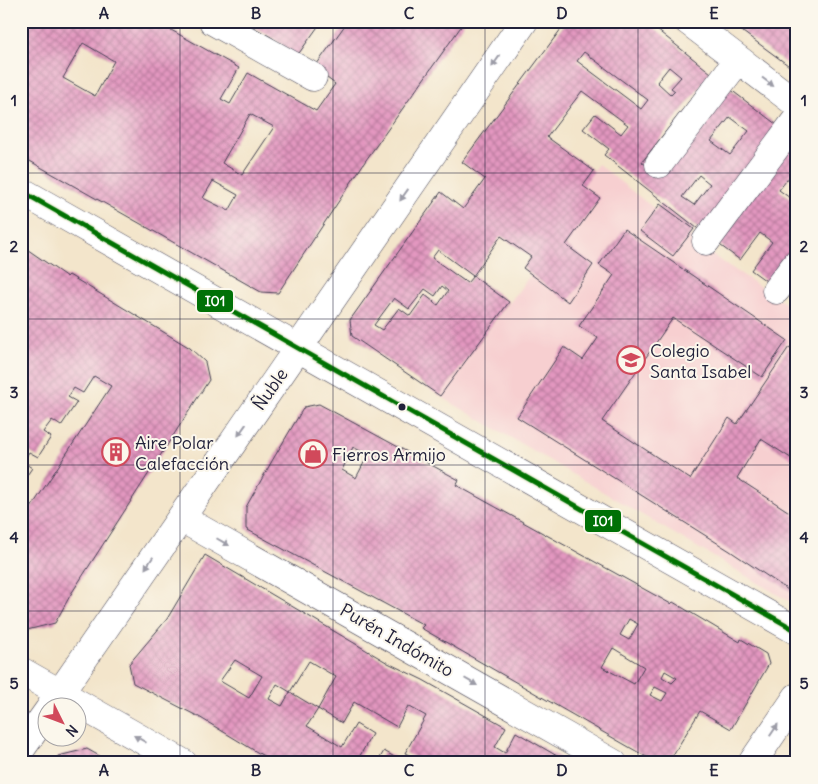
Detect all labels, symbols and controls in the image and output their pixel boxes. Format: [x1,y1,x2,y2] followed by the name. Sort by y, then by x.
[99,3,109,23] text: A
[251,3,262,23] text: B
[404,3,415,23] text: C
[556,3,568,23] text: D
[709,3,719,23] text: E
[491,55,501,68] one-way arrow
[761,77,774,88] one-way arrow
[11,90,17,110] text: 1
[801,90,807,110] text: 1
[399,188,409,202] one-way arrow
[10,236,19,256] text: 2
[800,236,809,256] text: 2
[196,289,234,313] line badge: I01
[205,292,225,310] text: I01
[650,339,751,383] place label: Colegio Santa Isabel
[616,345,646,375] school or university icon: Colegio Santa Isabel
[247,363,293,415] street label: Ñuble
[9,382,19,402] text: 3
[799,382,809,402] text: 3
[397,402,407,412] unlabelled marker
[237,423,247,436] one-way arrow
[135,431,229,475] place label: Aire Polar Calefacción
[101,437,131,467] building icon: Aire Polar Calefacción
[298,439,328,469] shop icon: Fierros Armijo
[332,443,446,466] place label: Fierros Armijo
[584,509,622,533] line badge: I01
[593,512,613,530] text: I01
[9,527,19,547] text: 4
[799,527,809,547] text: 4
[217,537,230,546] one-way arrow
[145,557,154,570] one-way arrow
[336,598,458,682] street label: Purén Indómito
[9,673,19,693] text: 5
[799,673,809,693] text: 5
[464,678,478,687] one-way arrow
[38,696,88,746] north arrow
[62,721,82,740] text: N
[769,723,779,736] one-way arrow
[134,734,147,743] one-way arrow
[99,760,109,780] text: A
[251,760,262,780] text: B
[404,760,415,780] text: C
[556,760,568,780] text: D
[709,760,719,780] text: E

